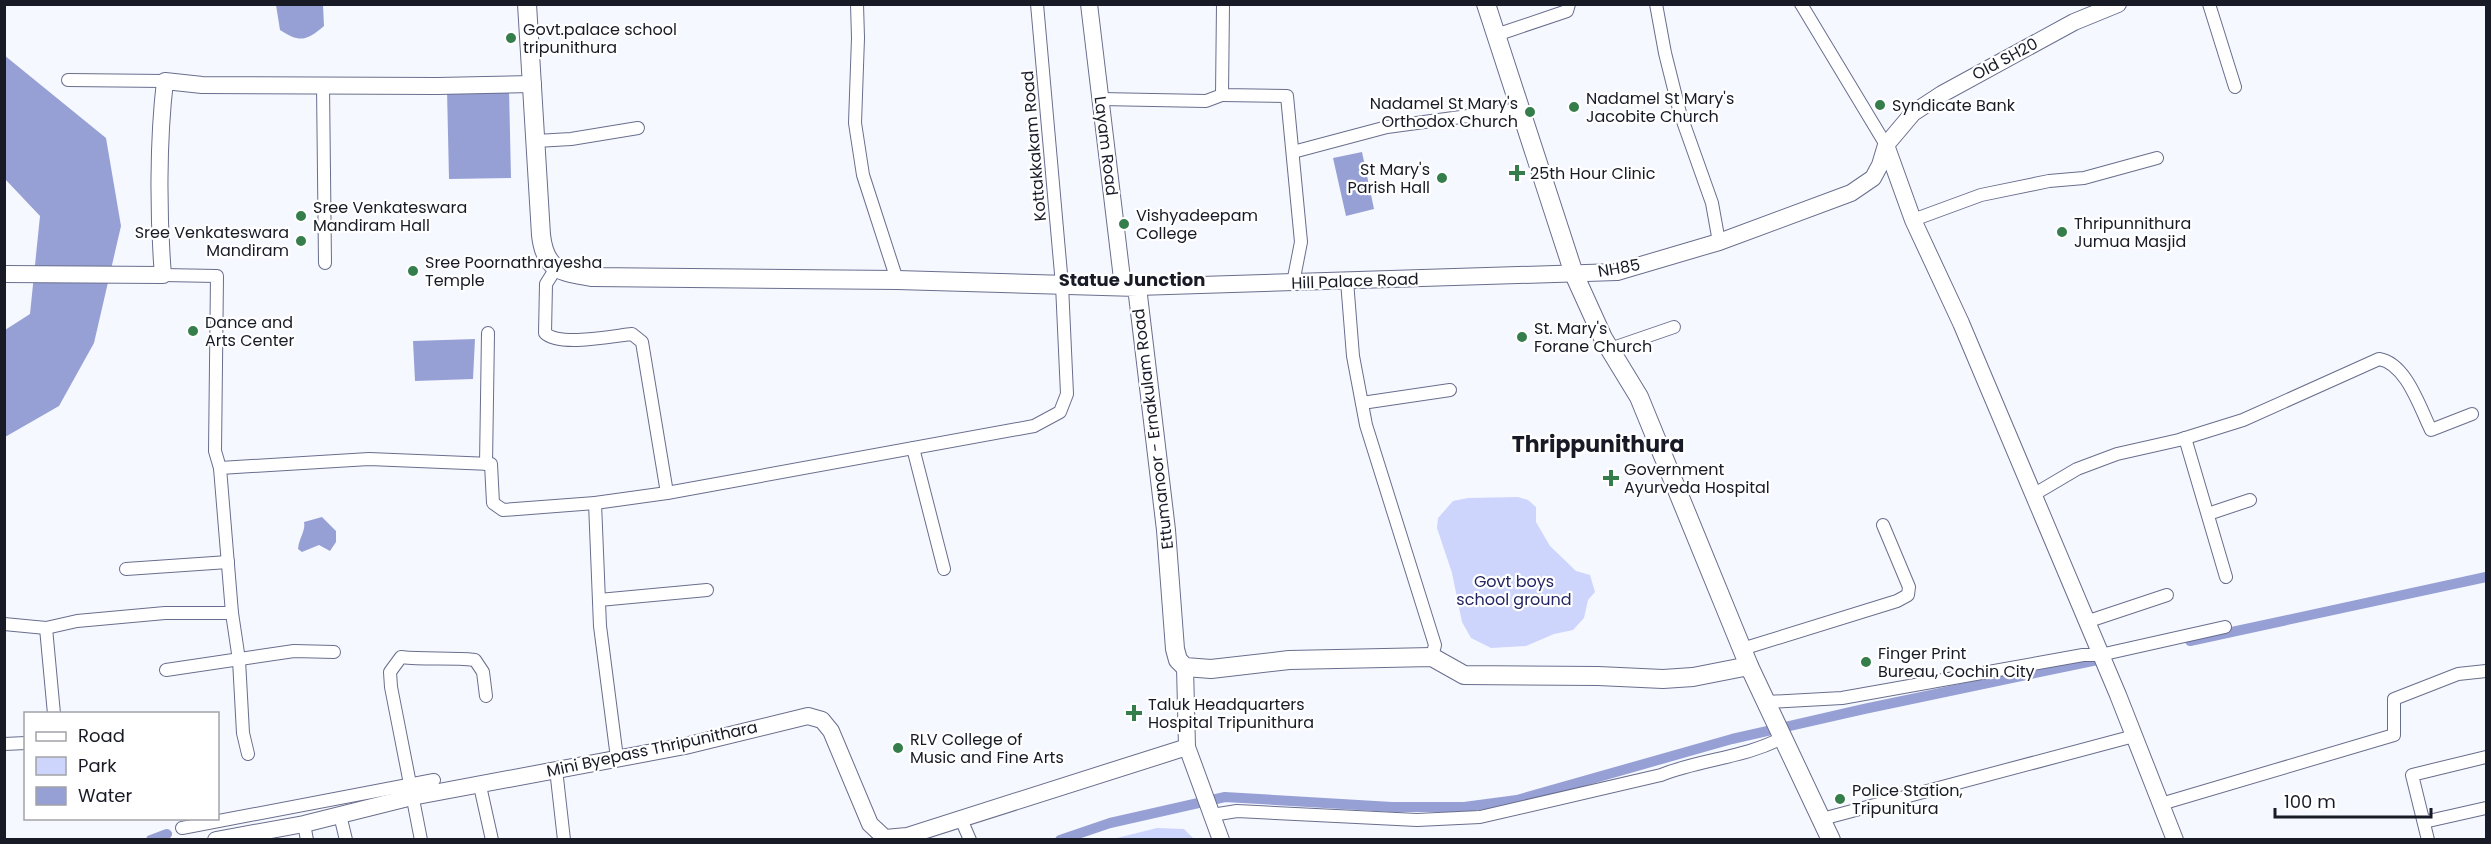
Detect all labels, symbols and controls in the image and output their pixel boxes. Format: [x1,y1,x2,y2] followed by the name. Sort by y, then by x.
[523,18,677,59] place label: Govt.palace school tripunithura
[504,31,518,45] marker: Govt.palace school tripunithura
[1968,32,2042,86] street label: Old SH20
[1016,70,1052,222] street label: Kottakkakam Road
[1586,87,1734,128] place label: Nadamel St Mary's Jacobite Church
[1370,92,1518,133] place label: Nadamel St Mary's Orthodox Church
[1892,94,2016,117] place label: Syndicate Bank
[1088,95,1124,197] street label: Layam Road
[1873,98,1887,112] marker: Syndicate Bank
[1567,100,1581,114] marker: Nadamel St Mary's Jacobite Church
[1523,105,1537,119] marker: Nadamel St Mary's Orthodox Church
[1347,158,1430,199] place label: St Mary's Parish Hall
[1530,162,1656,185] place label: 25th Hour Clinic
[1508,164,1526,182] marker: 25th Hour Clinic
[1435,171,1449,185] marker: St Mary's Parish Hall
[313,196,467,237] place label: Sree Venkateswara Mandiram Hall
[1136,204,1258,245] place label: Vishyadeepam College
[294,209,308,223] marker: Sree Venkateswara Mandiram Hall
[2074,212,2191,253] place label: Thripunnithura Jumua Masjid
[1117,217,1131,231] marker: Vishyadeepam College
[135,221,289,262] place label: Sree Venkateswara Mandiram
[2055,225,2069,239] marker: Thripunnithura Jumua Masjid
[294,234,308,248] marker: Sree Venkateswara Mandiram
[425,251,602,292] place label: Sree Poornathrayesha Temple
[1596,253,1642,283] street label: NH85
[406,264,420,278] marker: Sree Poornathrayesha Temple
[1059,267,1205,292] district label: Statue Junction
[1291,267,1419,295] street label: Hill Palace Road
[1127,307,1179,551] street label: Ettumanoor - Ernakulam Road
[205,311,294,352] place label: Dance and Arts Center
[1534,317,1652,358] place label: St. Mary's Forane Church
[186,324,200,338] marker: Dance and Arts Center
[1515,330,1529,344] marker: St. Mary's Forane Church
[1512,429,1684,460] district label: Thrippunithura
[1624,458,1770,499] place label: Government Ayurveda Hospital
[1602,469,1620,487] marker: Government Ayurveda Hospital
[1456,570,1572,611] park label: Govt boys school ground
[1878,642,2035,683] place label: Finger Print Bureau, Cochin City
[1859,655,1873,669] marker: Finger Print Bureau, Cochin City
[1148,693,1314,734] place label: Taluk Headquarters Hospital Tripunithura
[1125,704,1143,722] marker: Taluk Headquarters Hospital Tripunithura
[24,712,219,820] legend
[544,715,760,783] street label: Mini Byepass Thripunithara
[78,723,125,748] text: Road
[910,728,1064,769] place label: RLV College of Music and Fine Arts
[891,741,905,755] marker: RLV College of Music and Fine Arts
[78,753,117,778] text: Park
[1852,779,1963,820] place label: Police Station, Tripunitura
[2275,781,2431,819] scale bar
[78,783,132,808] text: Water
[2284,789,2336,814] text: 100 m
[1833,792,1847,806] marker: Police Station, Tripunitura

